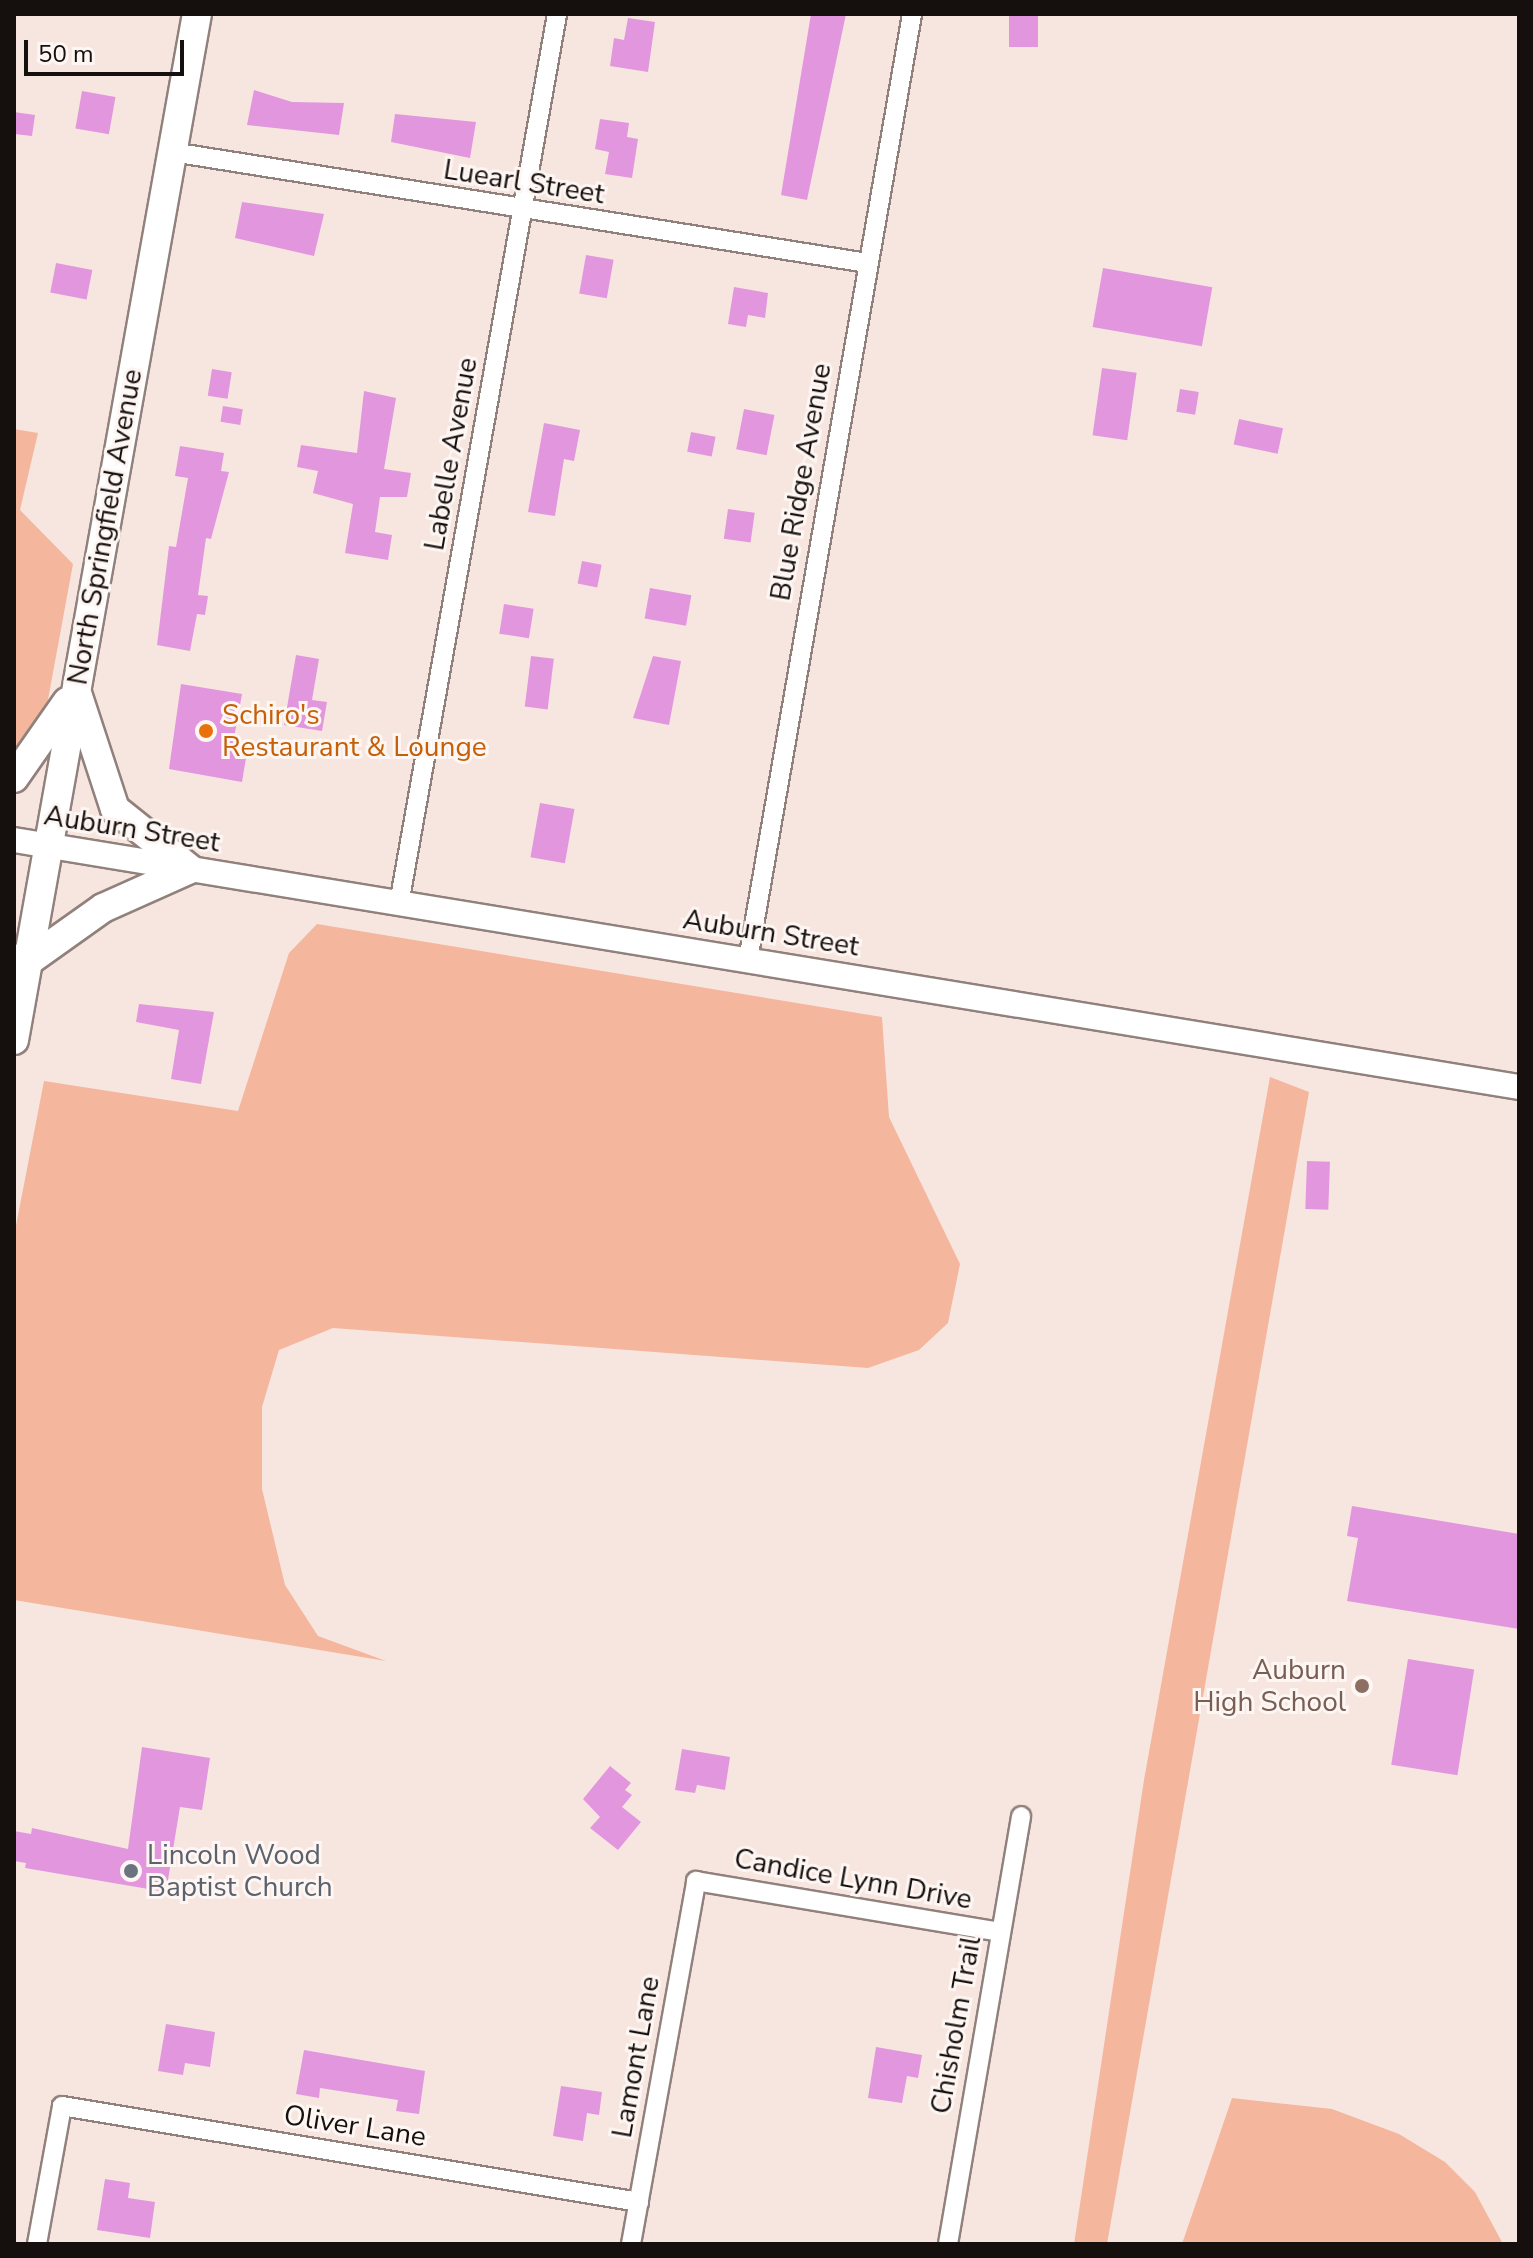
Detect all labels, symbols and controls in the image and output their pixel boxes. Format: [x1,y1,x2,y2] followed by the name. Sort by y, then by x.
[28,24,188,74] scale bar
[38,38,94,70] text: 50 m
[441,153,607,211] street label: Luearl Street
[418,355,484,553] street label: Labelle Avenue
[764,361,838,603] street label: Blue Ridge Avenue
[61,367,149,687] street label: North Springfield Avenue
[222,698,487,764] place label: Schiro's Restaurant & Lounge
[197,722,215,740] marker: Schiro's Restaurant & Lounge
[42,799,222,859] street label: Auburn Street
[681,903,861,963] street label: Auburn Street
[1193,1653,1346,1719] place label: Auburn High School
[1353,1677,1371,1695] marker: Auburn High School
[147,1838,333,1904] place label: Lincoln Wood Baptist Church
[732,1842,974,1916] street label: Candice Lynn Drive
[122,1862,140,1880] marker: Lincoln Wood Baptist Church
[924,1934,988,2116] street label: Chisholm Trail
[605,1974,667,2140] street label: Lamont Lane
[282,2098,428,2154] street label: Oliver Lane

